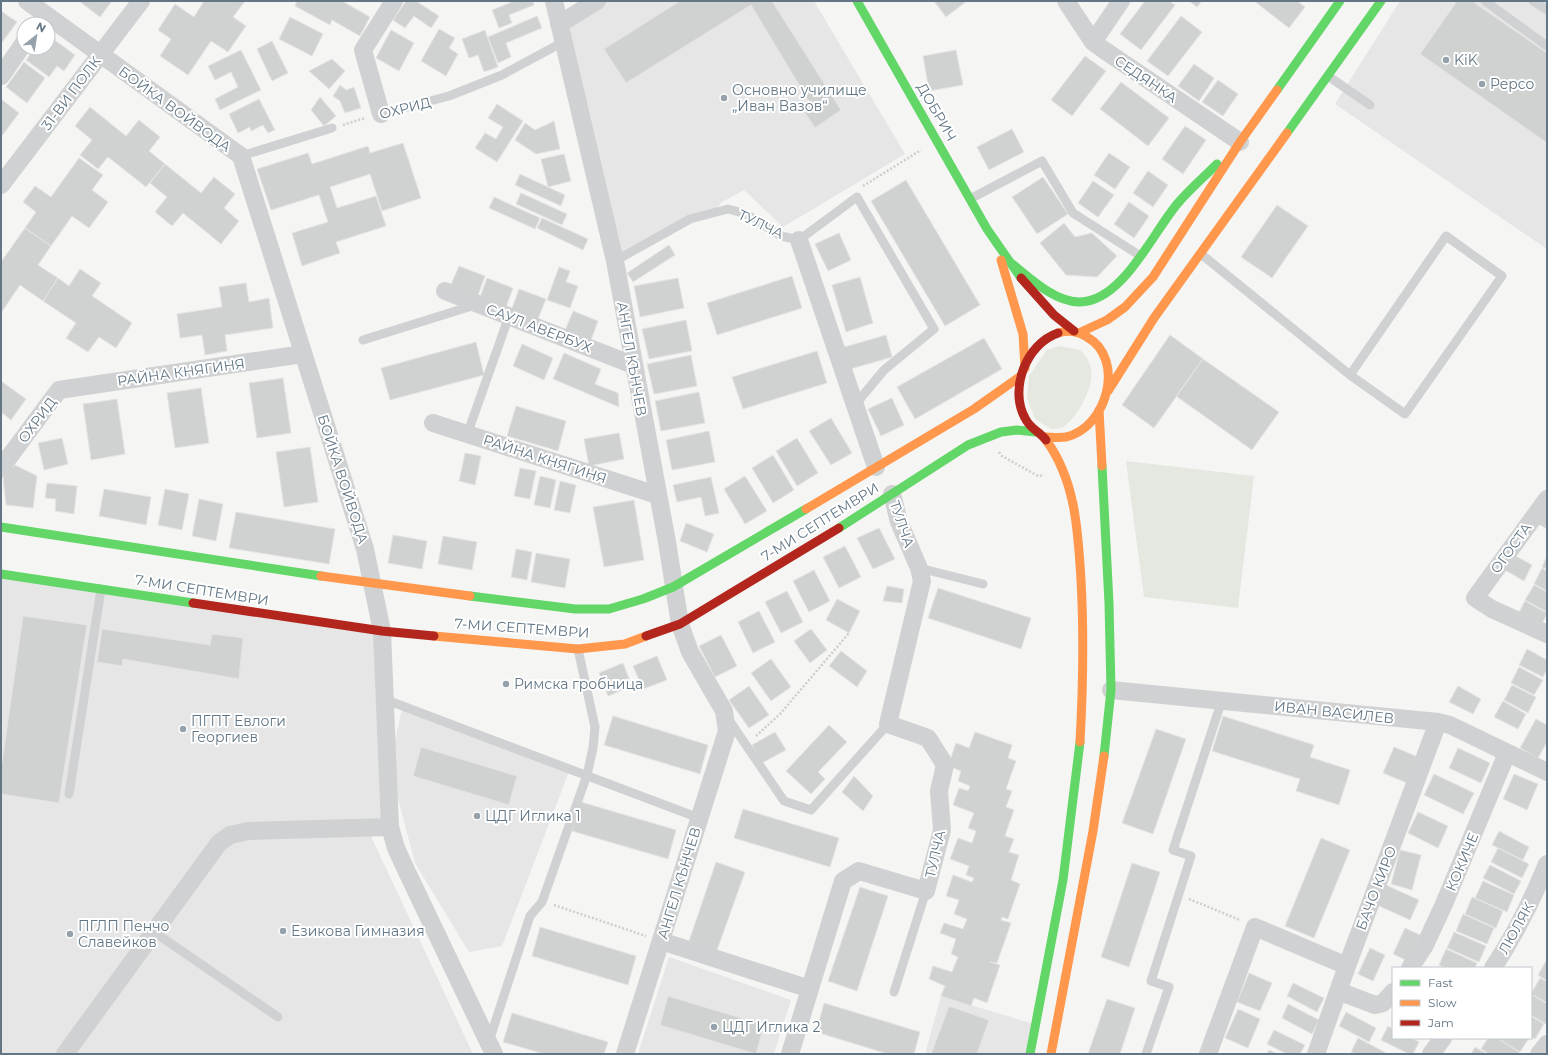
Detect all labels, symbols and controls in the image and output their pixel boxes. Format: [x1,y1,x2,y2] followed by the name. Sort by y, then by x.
[16,16,56,56] north arrow
[34,19,48,36] text: N
[1111,51,1181,107] street label: СЕДЯНКА
[1454,51,1478,69] place label: KiK
[37,52,105,134] street label: 31-ВИ ПОЛК
[1441,55,1451,65] marker: KiK
[115,62,235,156] street label: БОЙКА ВОЙВОДА
[1490,75,1535,93] place label: Pepco
[1477,79,1487,89] marker: Pepco
[913,80,961,144] street label: ДОБРИЧ
[732,81,867,115] place label: Основно училище „Иван Вазов“
[377,93,433,123] street label: ОХРИД
[719,93,729,103] marker: Основно училище „Иван Вазов“
[735,205,787,243] street label: ТУЛЧА
[484,300,594,356] street label: САУЛ АВЕРБУХ
[613,300,651,418] street label: АНГЕЛ КЪНЧЕВ
[116,354,246,390] street label: РАЙНА КНЯГИНЯ
[14,394,60,446] street label: ОХРИД
[314,412,373,546] street label: БОЙКА ВОЙВОДА
[481,431,609,487] street label: РАЙНА КНЯГИНЯ
[758,479,882,565] street label: 7-МИ СЕПТЕМВРИ
[886,498,919,550] street label: ТУЛЧА
[1487,519,1536,577] street label: ОГОСТА
[134,571,270,609] street label: 7-МИ СЕПТЕМВРИ
[454,614,590,642] street label: 7-МИ СЕПТЕМВРИ
[514,675,643,693] place label: Римска гробница
[501,679,511,689] marker: Римска гробница
[1273,697,1395,727] street label: ИВАН ВАСИЛЕВ
[191,712,286,746] place label: ПГПТ Евлоги Георгиев
[178,724,188,734] marker: ПГПТ Евлоги Георгиев
[485,807,580,825] place label: ЦДГ Иглика 1
[472,811,482,821] marker: ЦДГ Иглика 1
[653,825,705,941] street label: АНГЕЛ КЪНЧЕВ
[921,828,949,880] street label: ТУЛЧА
[1442,830,1482,894] street label: КОКИЧЕ
[1352,843,1400,933] street label: БАЧО КИРО
[1494,899,1538,957] street label: ЛЮЛЯК
[78,917,170,951] place label: ПГЛП Пенчо Славейков
[291,922,425,940] place label: Езикова Гимназия
[278,926,288,936] marker: Езикова Гимназия
[65,929,75,939] marker: ПГЛП Пенчо Славейков
[1392,967,1532,1039] legend
[1428,975,1453,990] text: Fast
[1428,995,1457,1010] text: Slow
[1427,1015,1454,1030] text: Jam
[722,1018,820,1036] place label: ЦДГ Иглика 2
[709,1022,719,1032] marker: ЦДГ Иглика 2

